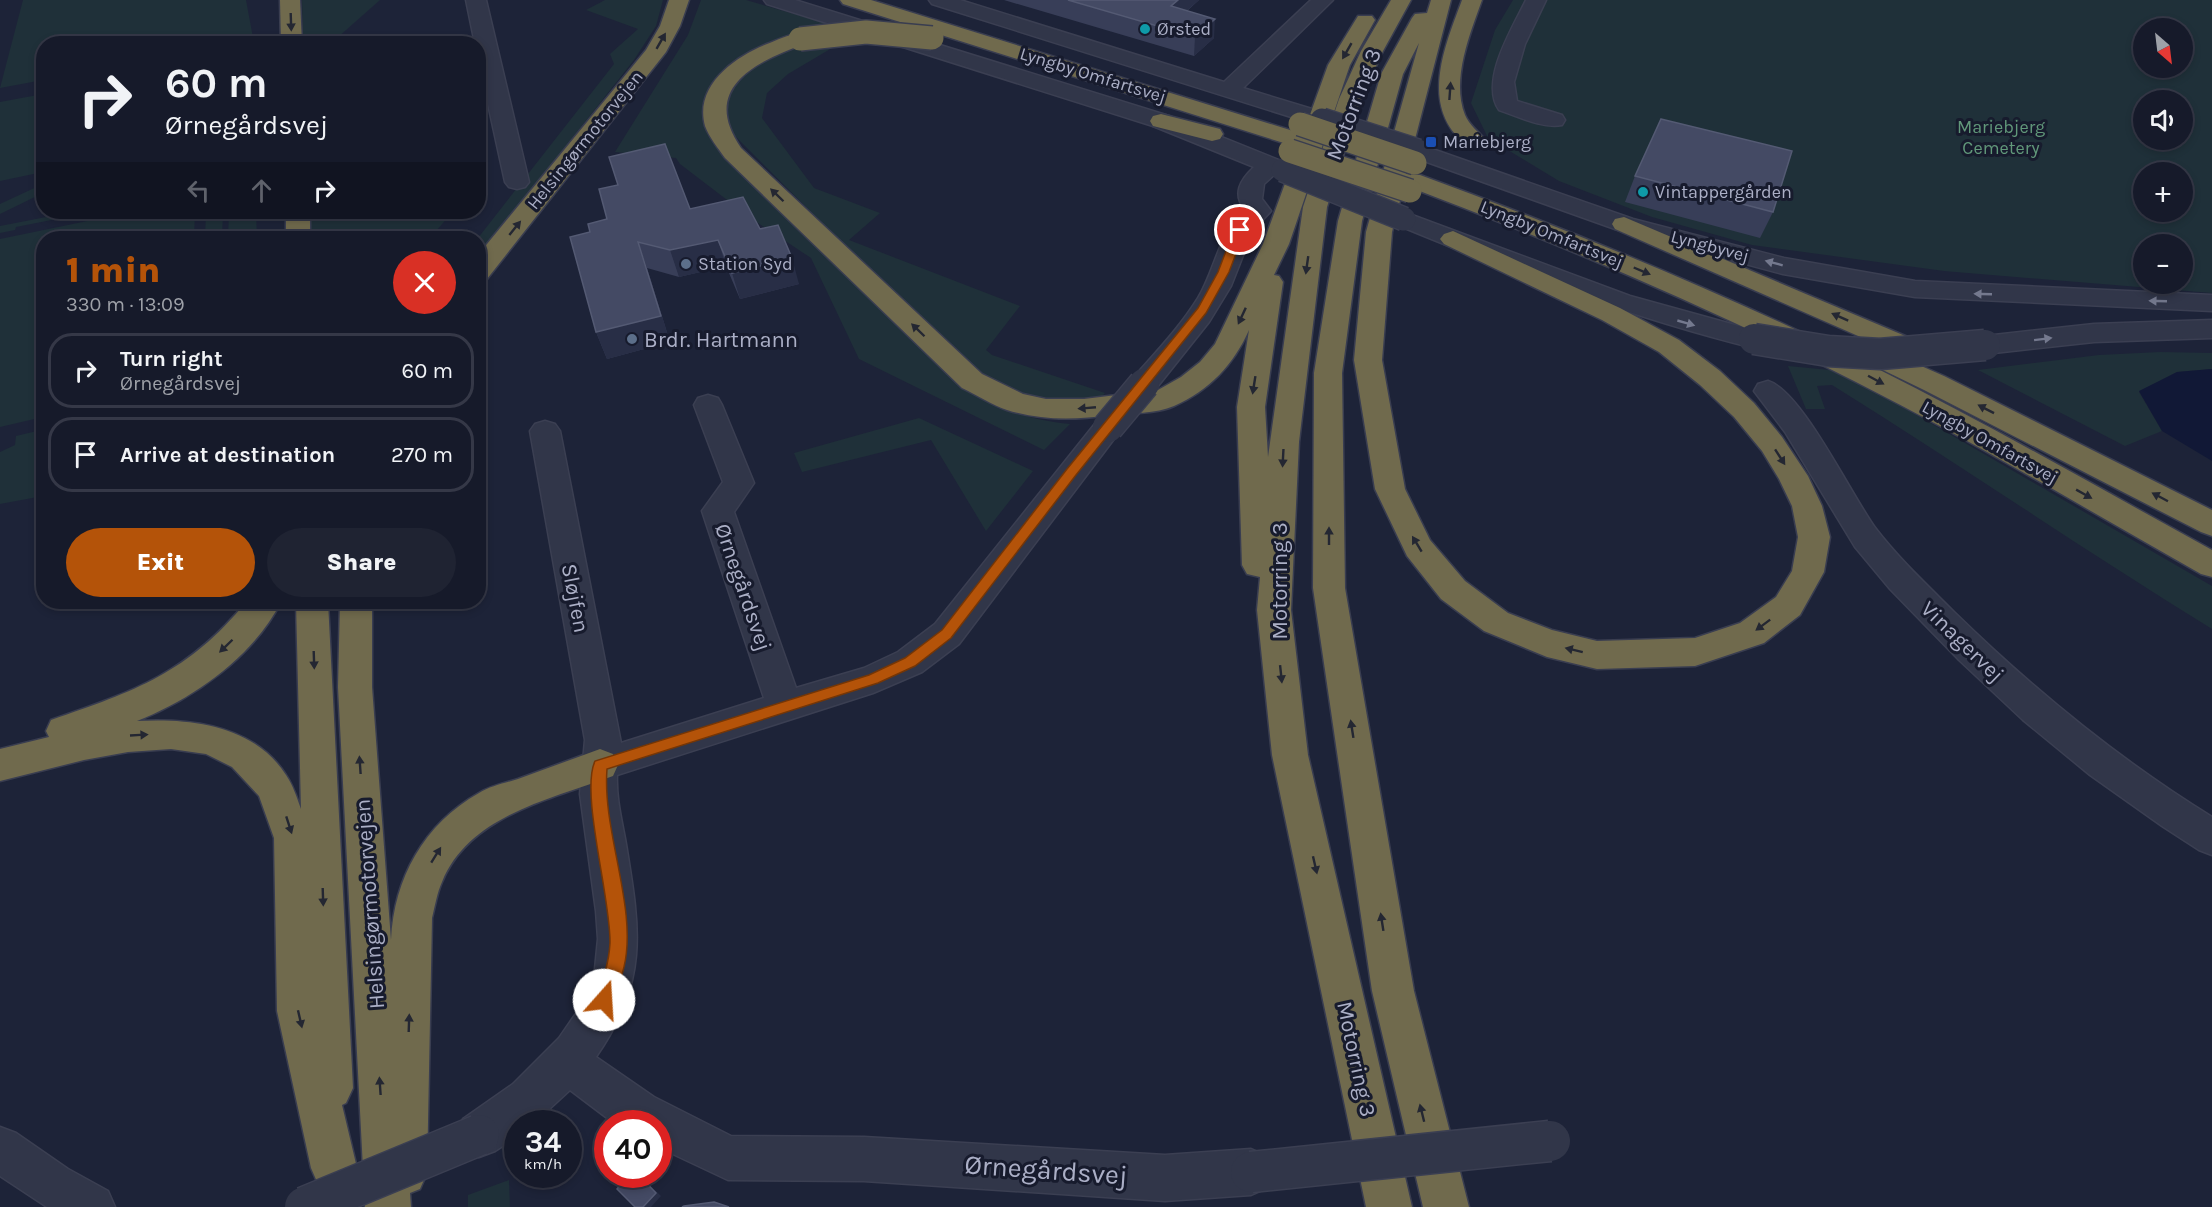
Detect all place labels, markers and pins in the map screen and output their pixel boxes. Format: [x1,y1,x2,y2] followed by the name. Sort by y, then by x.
[1157,18,1211,40] place label: Ørsted
[1138,22,1152,36] marker: Ørsted
[1443,131,1531,153] place label: Mariebjerg
[1424,135,1438,149] marker: Mariebjerg
[1655,181,1792,203] place label: Vintappergården
[1636,185,1650,199] marker: Vintappergården
[1214,204,1265,255] pin
[698,253,793,275] place label: Station Syd
[679,257,693,271] marker: Station Syd
[644,327,798,353] place label: Brdr. Hartmann
[625,332,639,346] marker: Brdr. Hartmann

